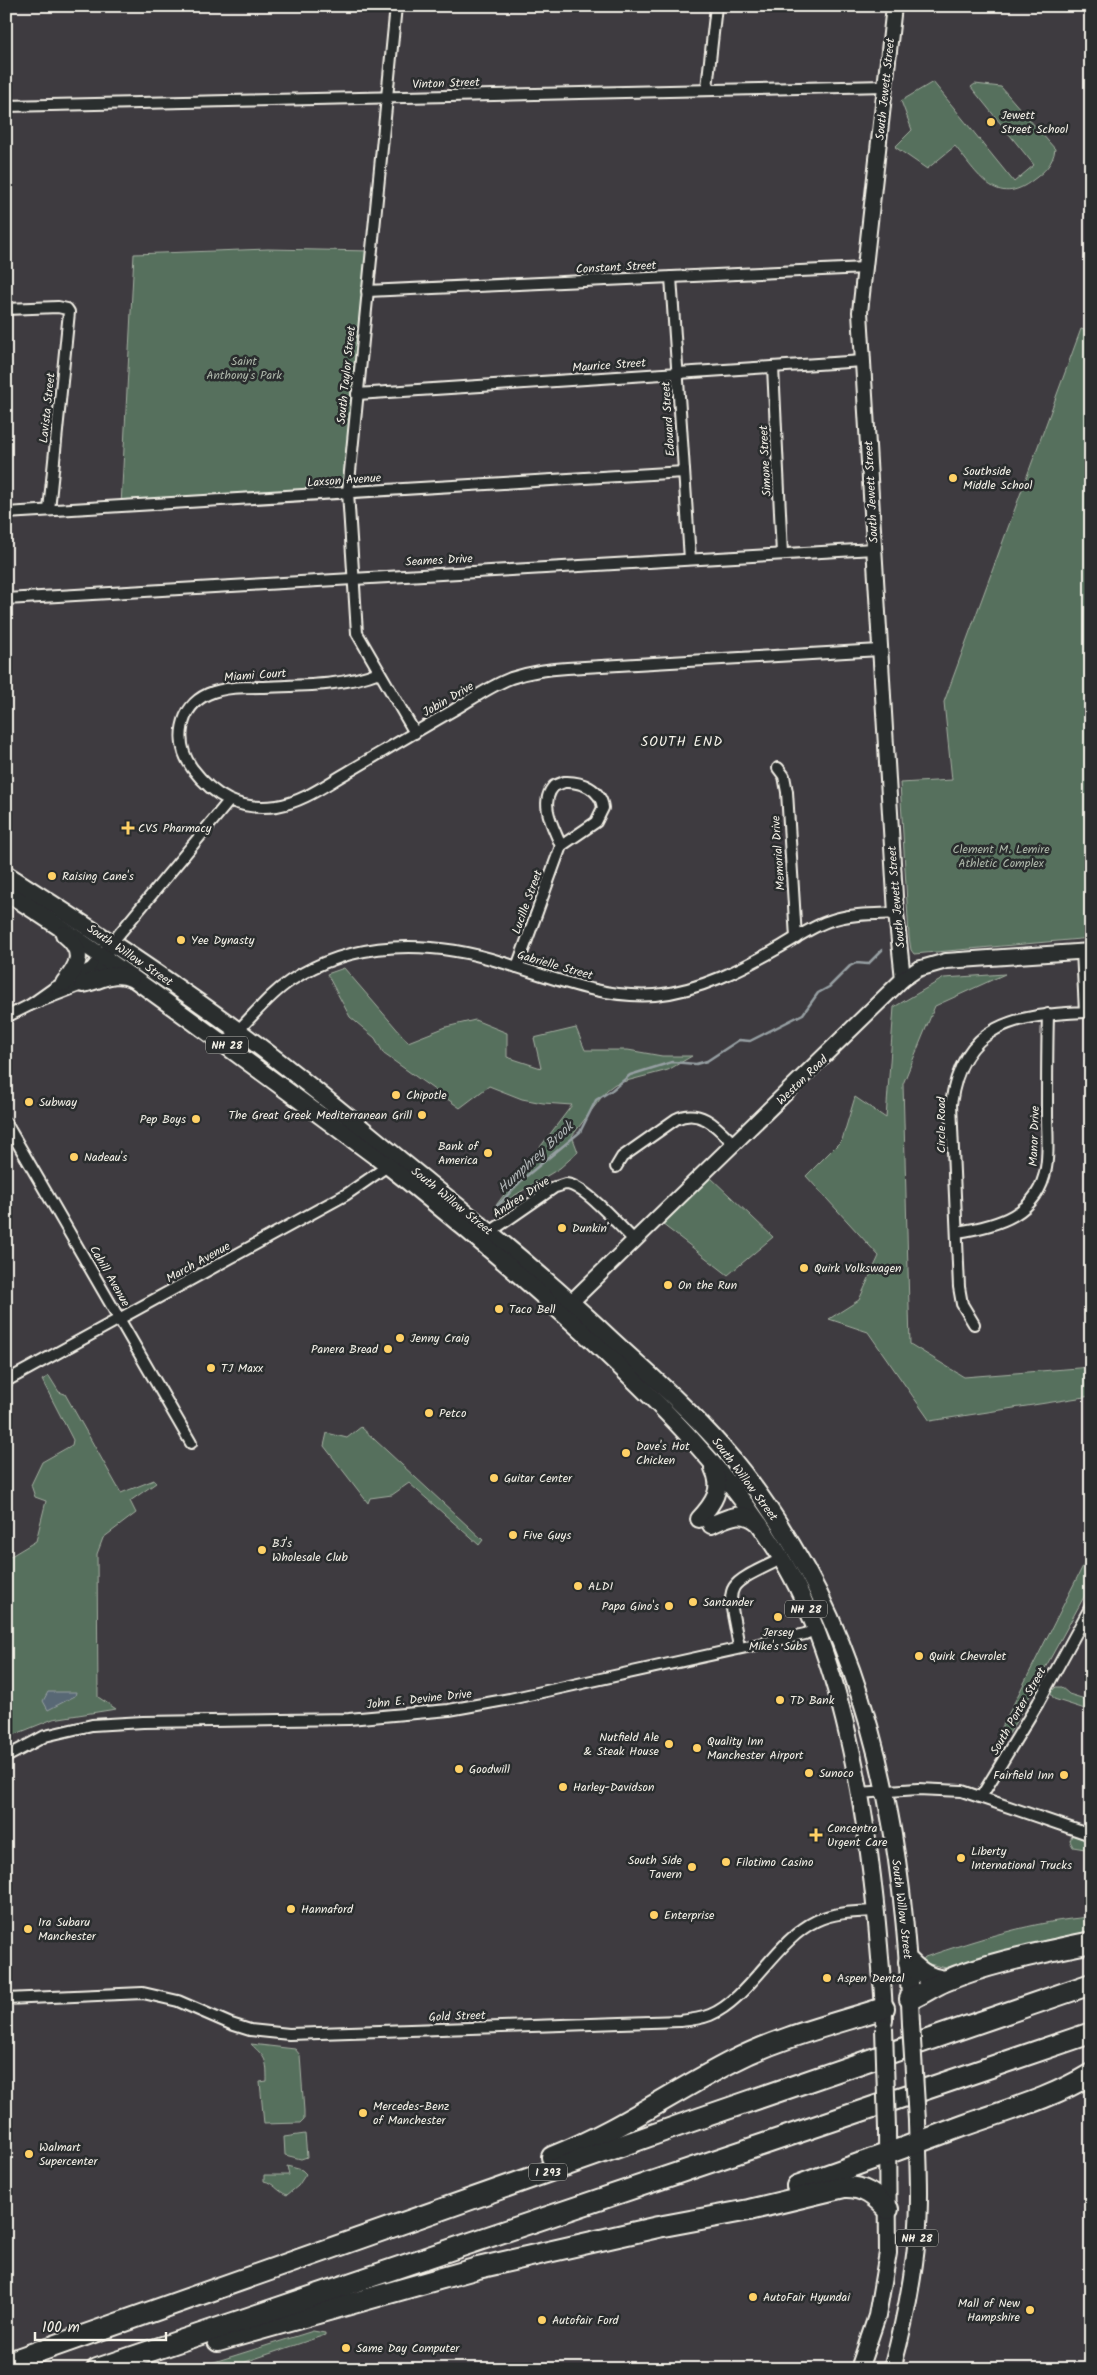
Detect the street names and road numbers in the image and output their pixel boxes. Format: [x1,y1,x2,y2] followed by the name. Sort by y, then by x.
[871,37,900,141] street label: South Jewett Street
[412,73,480,94] street label: Vinton Street
[575,256,657,279] street label: Constant Street
[332,325,361,425] street label: South Taylor Street
[572,353,647,378] street label: Maurice Street
[34,372,61,444] street label: Lavista Street
[656,381,681,457] street label: Edouard Street
[754,425,777,497] street label: Simone Street
[859,440,884,544] street label: South Jewett Street
[306,468,382,493] street label: Laxson Avenue
[405,549,474,572] street label: Seames Drive
[223,664,287,687] street label: Miami Court
[419,677,478,722] street label: Jobin Drive
[766,814,791,891] street label: Memorial Drive
[883,845,910,949] street label: South Jewett Street
[507,867,548,937] street label: Lucille Street
[83,919,177,992] street label: South Willow Street
[515,946,595,985] street label: Gabrielle Street
[206,1036,248,1054] road number: NH 28
[772,1050,833,1110] street label: Weston Road
[932,1096,951,1153] street label: Circle Road
[1024,1105,1045,1167] street label: Manor Drive
[407,1162,497,1241] street label: South Willow Street
[489,1172,554,1223] street label: Andrea Drive
[163,1237,234,1288] street label: March Avenue
[84,1242,135,1311] street label: Cahill Avenue
[707,1434,783,1525] street label: South Willow Street
[785,1600,827,1618] road number: NH 28
[986,1663,1052,1759] street label: South Porter Street
[365,1684,473,1714] street label: John E. Devine Drive
[886,1858,917,1960] street label: South Willow Street
[428,2006,486,2027] street label: Gold Street
[529,2164,567,2180] road number: I 293
[896,2230,938,2246] road number: NH 28

